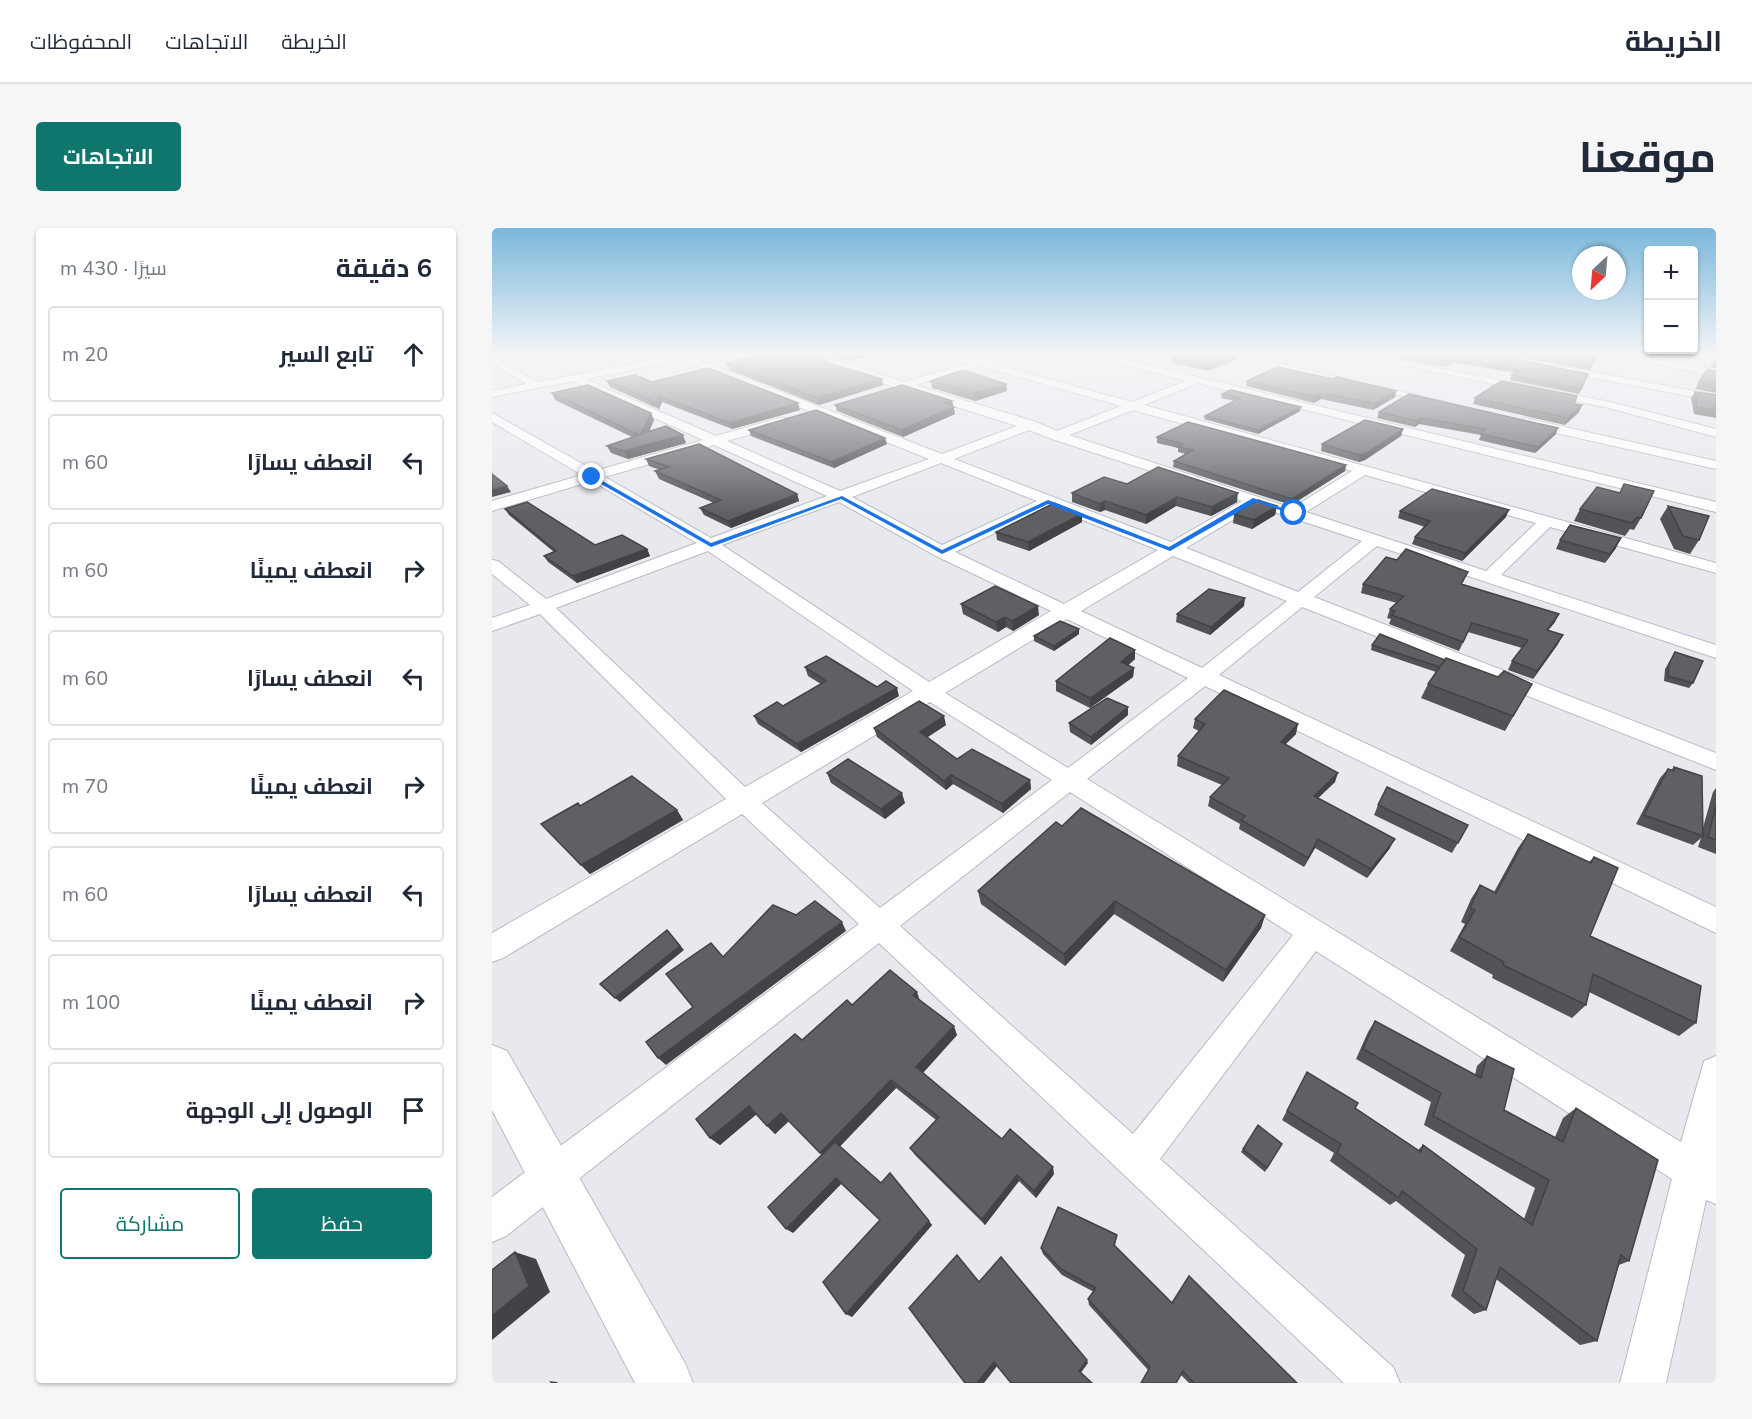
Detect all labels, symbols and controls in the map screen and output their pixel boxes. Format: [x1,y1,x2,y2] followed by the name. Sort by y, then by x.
[1625,23,1722,61] text: الخريطة
[30,28,132,56] text: المحفوظات
[165,28,248,56] text: الاتجاهات
[281,28,347,56] text: الخريطة
[36,122,181,191] button: الاتجاهات
[1579,130,1716,187] text: موقعنا
[1572,246,1626,300] north arrow
[1644,246,1698,354] map controls
[1644,246,1698,300] button: +
[336,251,432,286] text: 6 دقيقة
[60,255,167,282] text: سيرًا · 430 m
[1644,300,1698,354] button: −
[397,338,430,371] icon: ahead
[280,340,373,370] text: تابع السير
[62,341,108,368] text: 20 m
[397,446,430,479] icon: left
[247,448,373,478] text: انعطف يسارًا
[62,449,108,476] text: 60 m
[578,463,604,489] route end
[1280,499,1306,525] route start
[397,554,430,587] icon: right
[250,556,373,586] text: انعطف يمينًا
[62,557,108,584] text: 60 m
[397,662,430,695] icon: left
[247,664,373,694] text: انعطف يسارًا
[62,665,108,692] text: 60 m
[397,770,430,803] icon: right
[250,772,373,802] text: انعطف يمينًا
[62,773,108,800] text: 70 m
[397,878,430,911] icon: left
[247,880,373,910] text: انعطف يسارًا
[62,881,108,908] text: 60 m
[397,986,430,1019] icon: right
[250,988,373,1018] text: انعطف يمينًا
[62,989,120,1016] text: 100 m
[397,1094,430,1127] icon: arrive
[186,1096,373,1126] text: الوصول إلى الوجهة
[60,1188,240,1259] button: مشاركة
[252,1188,432,1259] button: حفظ

